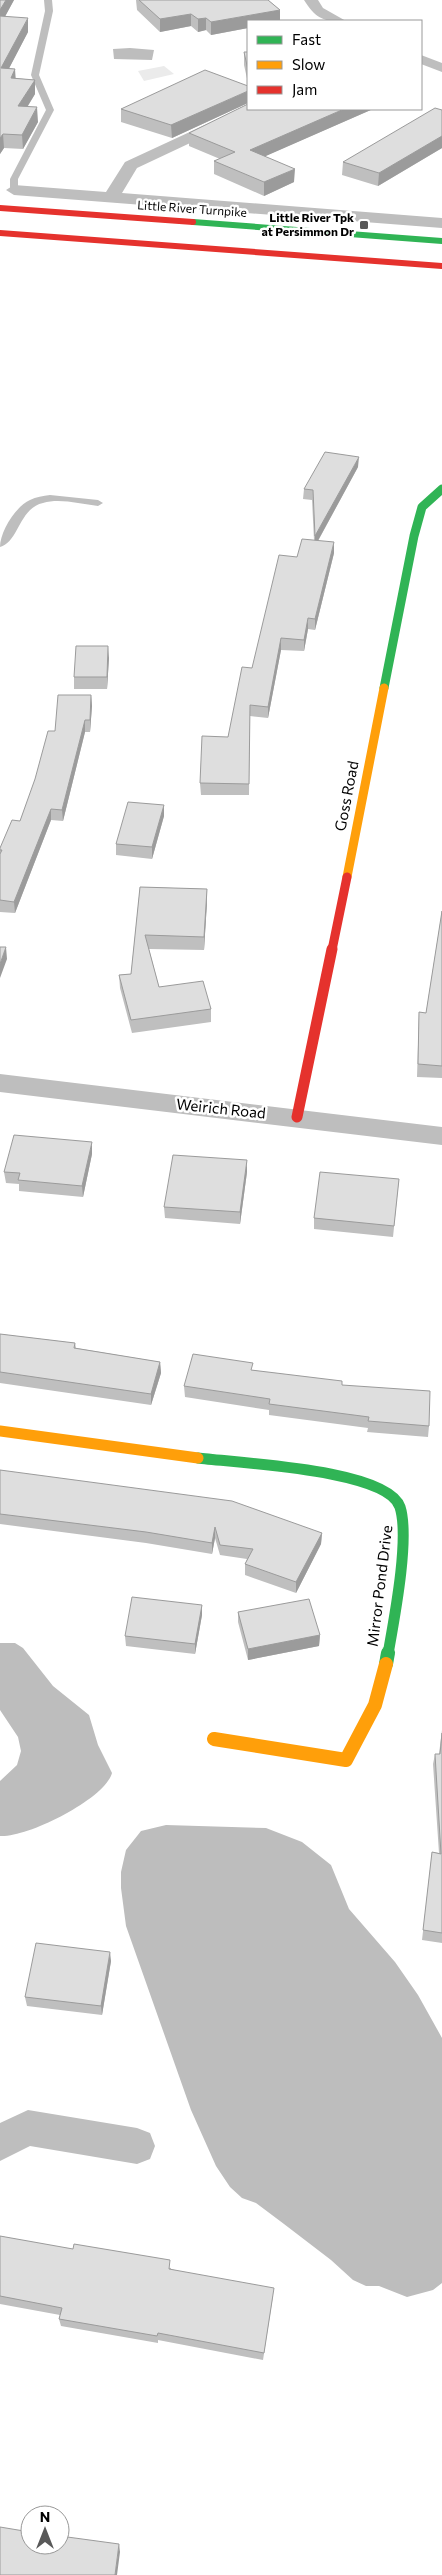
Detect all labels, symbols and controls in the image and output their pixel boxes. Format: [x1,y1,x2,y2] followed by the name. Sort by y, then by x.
[247,20,422,110] legend
[292,30,321,48] text: Fast
[292,55,325,73] text: Slow
[292,80,317,98] text: Jam
[137,197,247,219] street label: Little River Turnpike
[262,210,354,238] place label: Little River Tpk at Persimmon Dr
[358,219,370,231] marker: Little River Tpk at Persimmon Dr
[330,759,362,833] street label: Goss Road
[176,1094,267,1122] street label: Weirich Road
[363,1524,395,1648] street label: Mirror Pond Drive
[20,2505,70,2555] north arrow
[40,2508,50,2525] text: N

